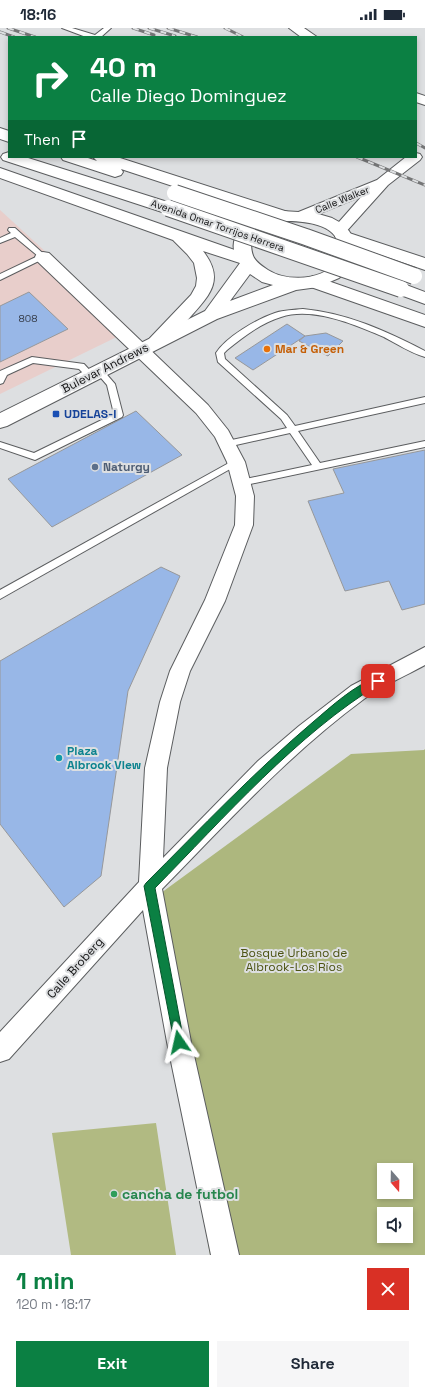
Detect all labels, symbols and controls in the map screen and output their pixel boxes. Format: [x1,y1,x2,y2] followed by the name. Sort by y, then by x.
[20,5,56,24] text: 18:16
[90,49,157,85] text: 40 m
[24,52,76,104] icon: right
[90,84,287,107] text: Calle Diego Dominguez
[68,128,90,150] icon: arrive
[24,130,60,149] text: Then
[313,183,371,216] street label: Calle Walker
[149,196,287,255] street label: Avenida Omar Torrijos Herrera
[19,312,37,325] house number: 808
[59,339,151,397] street label: Bulevar Andrews
[275,341,344,357] place label: Mar & Green
[262,344,272,354] marker: Mar & Green
[64,406,116,422] place label: UDELAS-I
[51,409,61,419] marker: UDELAS-I
[103,459,150,475] place label: Naturgy
[90,462,100,472] marker: Naturgy
[361,664,395,698] pin
[367,670,389,692] icon: arrive
[67,743,141,773] place label: Plaza Albrook View
[54,753,64,763] marker: Plaza Albrook View
[43,934,107,1002] street label: Calle Broberg
[241,945,347,975] park label: Bosque Urbano de Albrook-Los Ríos
[158,1021,200,1063] position arrow
[377,1163,413,1199] north arrow
[377,1163,413,1243] map controls
[122,1185,238,1203] place label: cancha de futbol
[109,1189,119,1199] marker: cancha de futbol
[377,1207,413,1243] button: sound
[16,1265,75,1296] text: 1 min
[367,1268,409,1310] button: close
[16,1296,91,1313] text: 120 m · 18:17
[16,1341,209,1387] button: Exit
[217,1341,409,1387] button: Share

